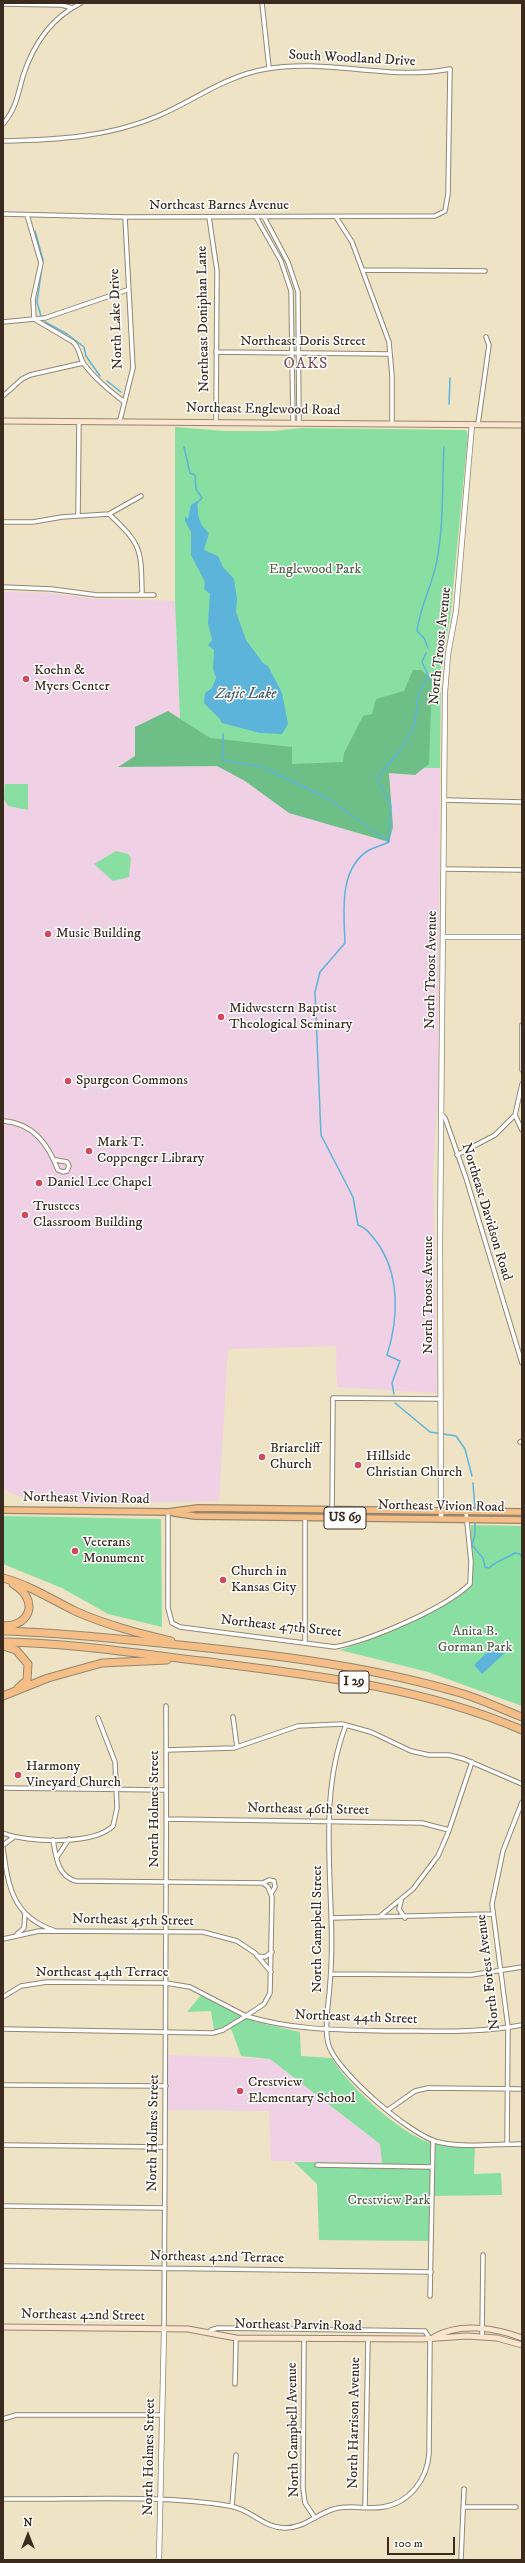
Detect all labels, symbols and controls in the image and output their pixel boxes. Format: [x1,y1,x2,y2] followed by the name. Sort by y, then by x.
[288,47,416,71] street label: South Woodland Drive
[149,198,289,214] street label: Northeast Barnes Avenue
[194,246,214,392] street label: Northeast Doniphan Lane
[107,268,127,370] street label: North Lake Drive
[240,334,366,350] street label: Northeast Doris Street
[284,355,328,375] district label: OAKS
[186,400,340,420] street label: Northeast Englewood Road
[269,562,361,578] park label: Englewood Park
[426,586,456,706] street label: North Troost Avenue
[34,663,110,696] place label: Koehn & Myers Center
[21,674,31,684] marker: Koehn & Myers Center
[216,686,276,704] water label: Zajic Lake
[423,911,441,1029] street label: North Troost Avenue
[56,926,141,942] place label: Music Building
[43,929,53,939] marker: Music Building
[229,1001,352,1034] place label: Midwestern Baptist Theological Seminary
[216,1012,226,1022] marker: Midwestern Baptist Theological Seminary
[76,1073,188,1089] place label: Spurgeon Commons
[63,1076,73,1086] marker: Spurgeon Commons
[97,1135,204,1168] place label: Mark T. Coppenger Library
[457,1141,515,1283] street label: Northeast Davidson Road
[84,1146,94,1156] marker: Mark T. Coppenger Library
[47,1175,152,1191] place label: Daniel Lee Chapel
[34,1178,44,1188] marker: Daniel Lee Chapel
[33,1199,142,1232] place label: Trustees Classroom Building
[20,1210,30,1220] marker: Trustees Classroom Building
[421,1236,437,1354] street label: North Troost Avenue
[270,1441,320,1474] place label: Briarcliff Church
[366,1449,462,1482] place label: Hillside Christian Church
[257,1452,267,1462] marker: Briarcliff Church
[353,1460,363,1470] marker: Hillside Christian Church
[22,1489,150,1509] street label: Northeast Vivion Road
[377,1497,505,1517] street label: Northeast Vivion Road
[324,1507,366,1529] road number: US 69
[83,1535,144,1568] place label: Veterans Monument
[70,1546,80,1556] marker: Veterans Monument
[231,1564,296,1596] place label: Church in Kansas City
[218,1575,228,1585] marker: Church in Kansas City
[220,1612,342,1642] street label: Northeast 47th Street
[438,1624,512,1656] park label: Anita B. Gorman Park
[339,1671,369,1693] road number: I 29
[147,1750,163,1868] street label: North Holmes Street
[26,1759,121,1792] place label: Harmony Vineyard Church
[13,1770,23,1780] marker: Harmony Vineyard Church
[247,1801,369,1819] street label: Northeast 46th Street
[310,1865,326,1993] street label: North Campbell Street
[72,1912,194,1930] street label: Northeast 45th Street
[474,1913,504,2031] street label: North Forest Avenue
[36,1965,168,1981] street label: Northeast 44th Terrace
[294,2007,418,2029] street label: Northeast 44th Street
[145,2074,163,2192] street label: North Holmes Street
[248,2075,355,2108] place label: Crestview Elementary School
[235,2086,245,2096] marker: Crestview Elementary School
[347,2193,431,2209] park label: Crestview Park
[150,2248,284,2268] street label: Northeast 42nd Terrace
[21,2307,145,2325] street label: Northeast 42nd Street
[234,2316,362,2336] street label: Northeast Parvin Road
[345,2357,365,2489] street label: North Harrison Avenue
[284,2362,304,2498] street label: North Campbell Avenue
[141,2398,159,2516] street label: North Holmes Street
[8,2515,48,2555] north arrow
[23,2516,33,2530] text: N
[389,2529,457,2555] scale bar
[394,2536,423,2551] text: 100 m

